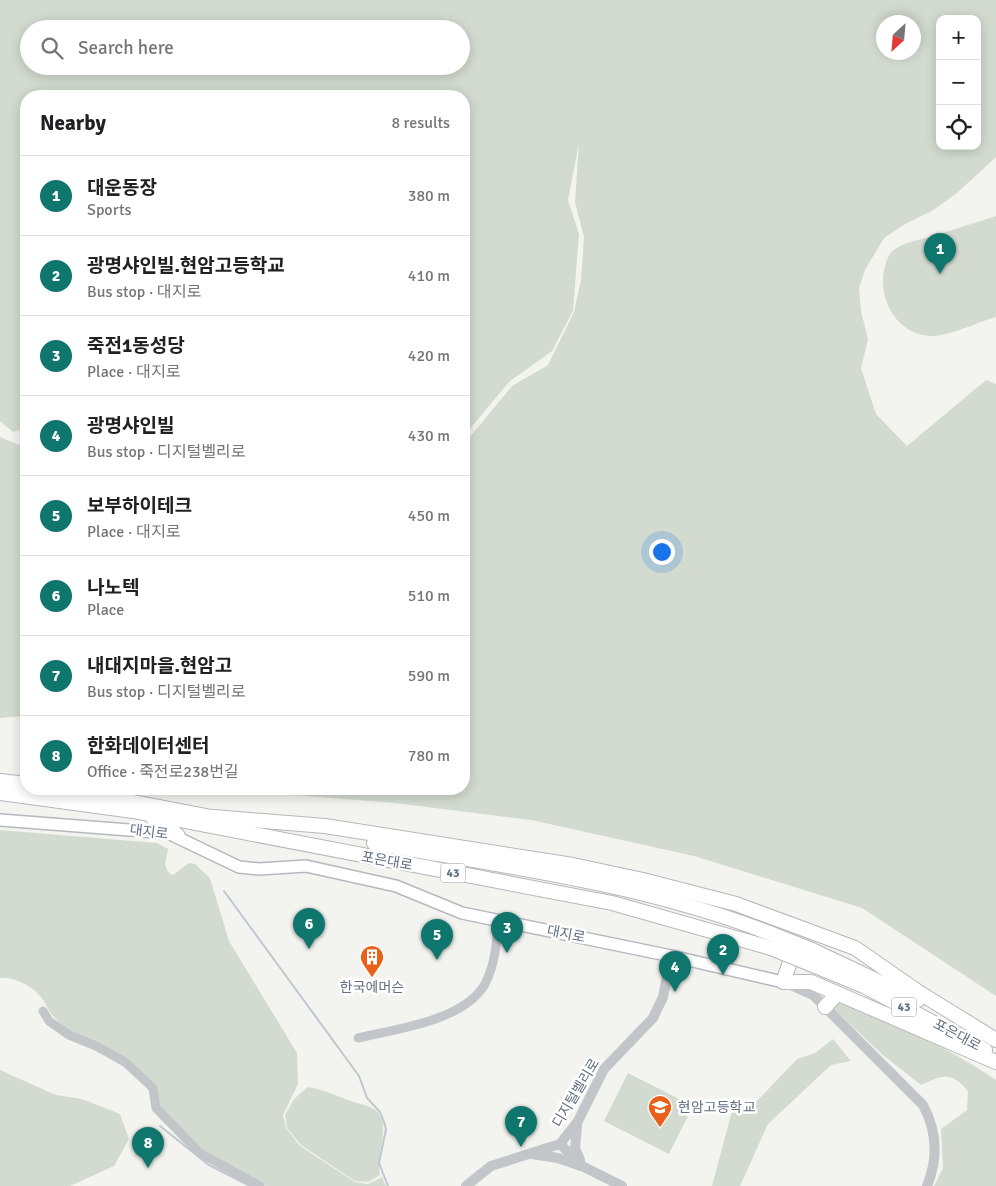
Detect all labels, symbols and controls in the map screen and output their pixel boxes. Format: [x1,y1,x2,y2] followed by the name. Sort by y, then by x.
[876,15,921,60] north arrow
[936,15,981,150] map controls
[936,15,981,60] button: +
[20,20,470,75] search box
[38,34,66,62] icon: search
[78,36,174,60] text: Search here
[936,60,981,105] button: −
[936,105,981,150] button: locate
[40,110,106,136] text: Nearby
[391,113,450,133] text: 8 results
[87,176,157,200] text: 대운동장
[52,186,60,206] text: 1
[408,186,450,206] text: 380 m
[87,200,132,220] text: Sports
[924,233,956,274] pin: 1
[87,254,285,278] text: 광명샤인빌.현암고등학교
[52,266,60,286] text: 2
[408,266,450,286] text: 410 m
[87,282,201,302] text: Bus stop · 대지로
[87,334,185,358] text: 죽전1동성당
[52,346,60,366] text: 3
[408,346,450,366] text: 420 m
[87,362,180,382] text: Place · 대지로
[87,414,174,438] text: 광명샤인빌
[52,426,60,446] text: 4
[408,426,450,446] text: 430 m
[87,442,245,462] text: Bus stop · 디지털벨리로
[87,494,192,518] text: 보부하이테크
[52,506,60,526] text: 5
[408,506,450,526] text: 450 m
[87,522,180,542] text: Place · 대지로
[649,539,675,565] your location
[87,576,139,600] text: 나노텍
[52,586,60,606] text: 6
[408,586,450,606] text: 510 m
[87,600,124,620] text: Place
[87,654,232,678] text: 내대지마을.현암고
[52,666,60,686] text: 7
[408,666,450,686] text: 590 m
[87,682,245,702] text: Bus stop · 디지털벨리로
[87,734,209,758] text: 한화데이터센터
[52,746,60,766] text: 8
[408,746,450,766] text: 780 m
[87,762,239,782] text: Office · 죽전로238번길
[129,821,169,843] street label: 대지로
[360,848,414,874] street label: 포은대로
[440,864,466,882] road number: 43
[293,908,325,949] pin: 6
[491,912,523,953] pin: 3
[421,919,453,960] pin: 5
[545,922,587,946] street label: 대지로
[707,934,739,975] pin: 2
[359,944,385,978] building icon: 한국에머슨
[659,951,691,992] pin: 4
[340,979,404,996] place label: 한국에머슨
[892,998,916,1016] road number: 43
[930,1015,984,1055] street label: 포은대로
[549,1055,603,1130] street label: 디지털벨리로
[647,1094,673,1128] school or university icon: 현암고등학교
[678,1099,755,1116] place label: 현암고등학교
[505,1106,537,1147] pin: 7
[132,1127,164,1168] pin: 8

